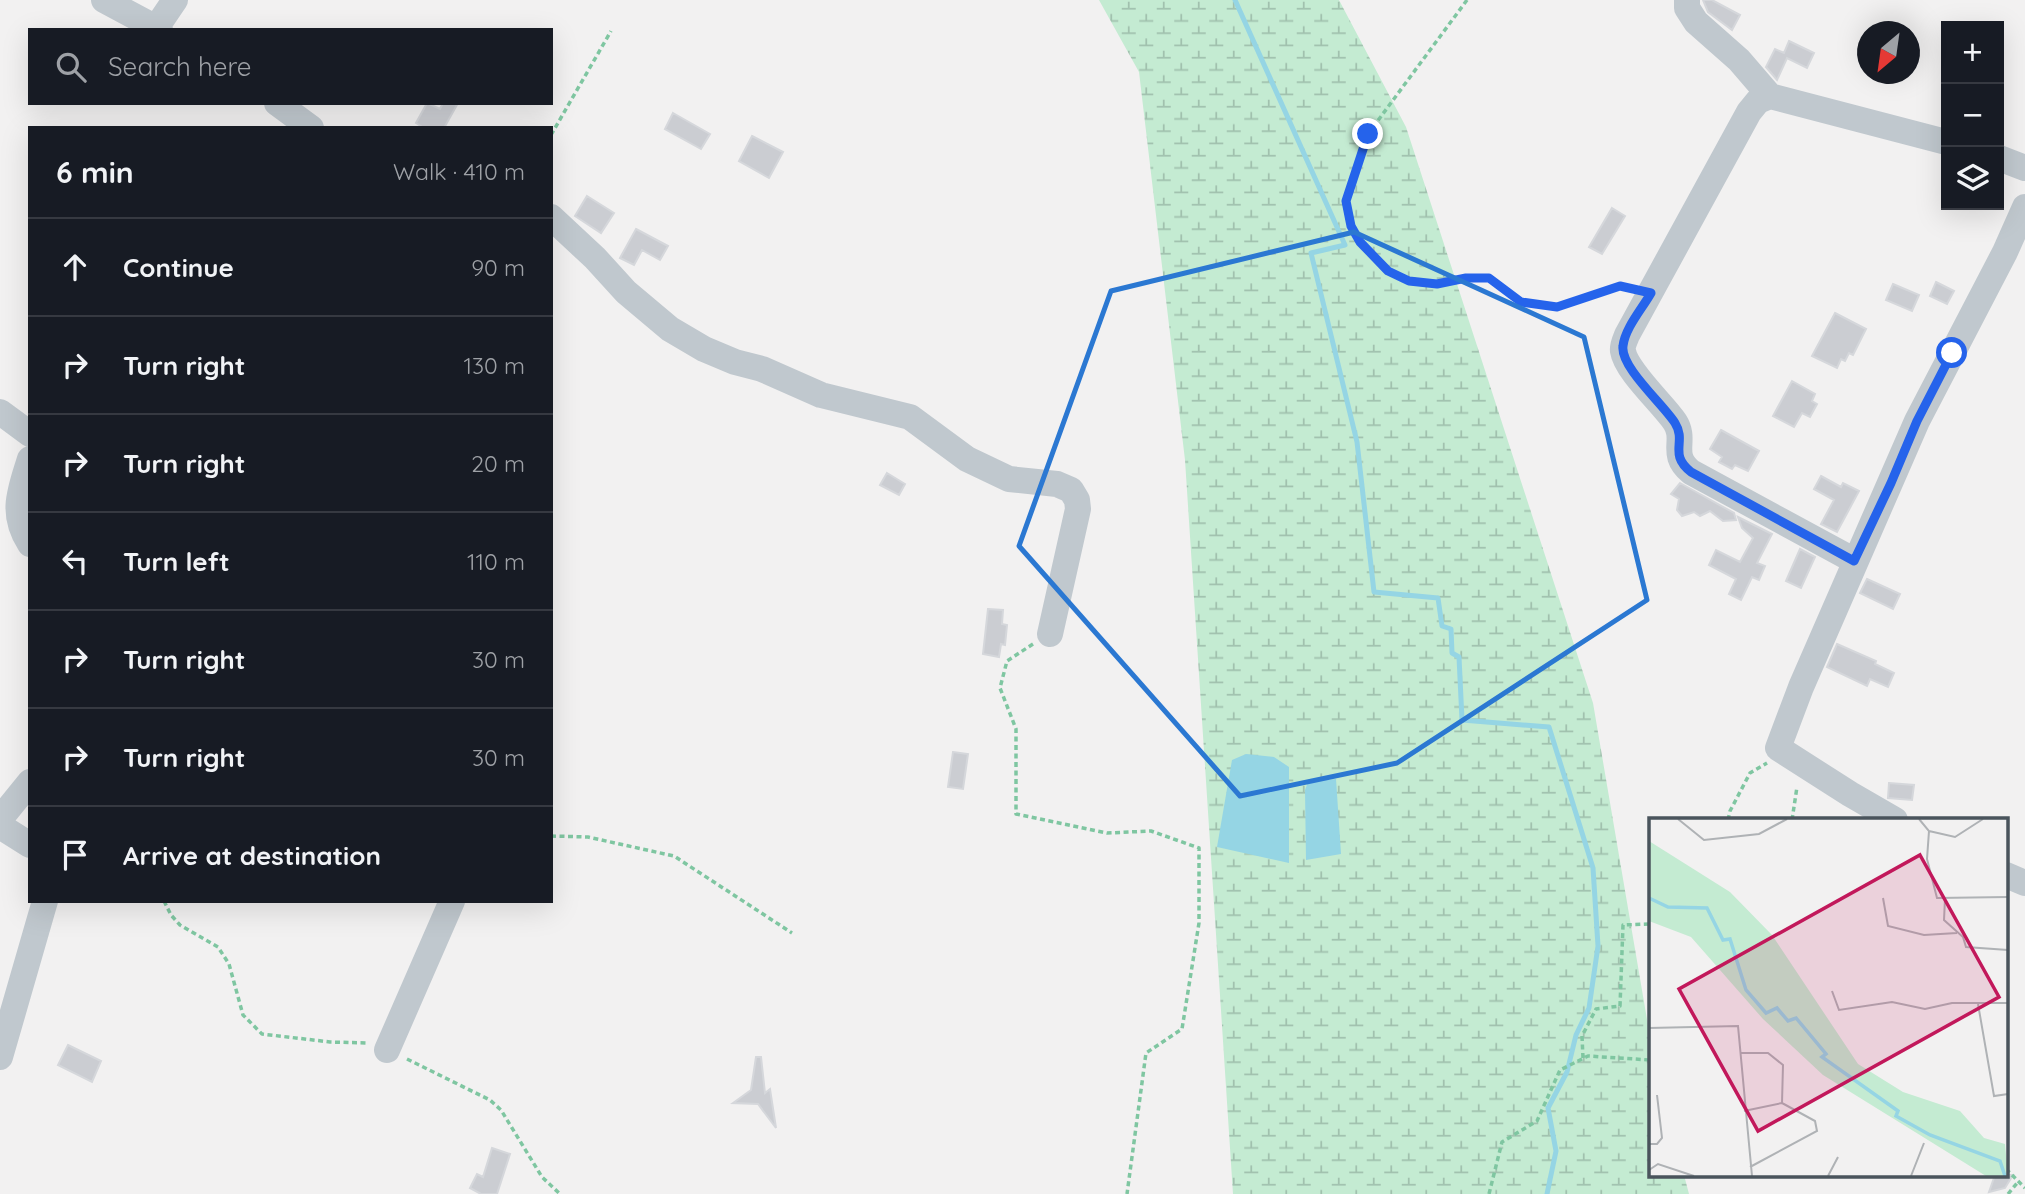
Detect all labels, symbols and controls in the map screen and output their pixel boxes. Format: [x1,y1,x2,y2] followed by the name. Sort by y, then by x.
[1857,21,1920,84] north arrow
[1941,21,2004,210] map controls
[1941,21,2004,84] button: +
[28,28,553,105] search box
[52,48,90,86] icon: search
[108,50,252,83] text: Search here
[1941,84,2004,147] button: −
[1352,118,1383,149] route end
[1941,147,2004,210] button: layers
[56,153,134,191] text: 6 min
[393,157,525,186] text: Walk · 410 m
[56,248,94,286] icon: ahead
[123,251,234,284] text: Continue
[471,253,525,282] text: 90 m
[1936,337,1967,368] route start
[56,346,94,384] icon: right
[123,349,245,382] text: Turn right
[463,351,525,380] text: 130 m
[56,444,94,482] icon: right
[123,447,245,480] text: Turn right
[471,449,525,478] text: 20 m
[56,542,94,580] icon: left
[123,545,230,578] text: Turn left
[467,547,525,576] text: 110 m
[56,640,94,678] icon: right
[123,643,245,676] text: Turn right
[472,645,525,674] text: 30 m
[56,738,94,776] icon: right
[123,741,245,774] text: Turn right
[472,743,525,772] text: 30 m
[1649,818,2008,1176] inset map
[56,836,94,874] icon: arrive
[123,839,381,872] text: Arrive at destination

